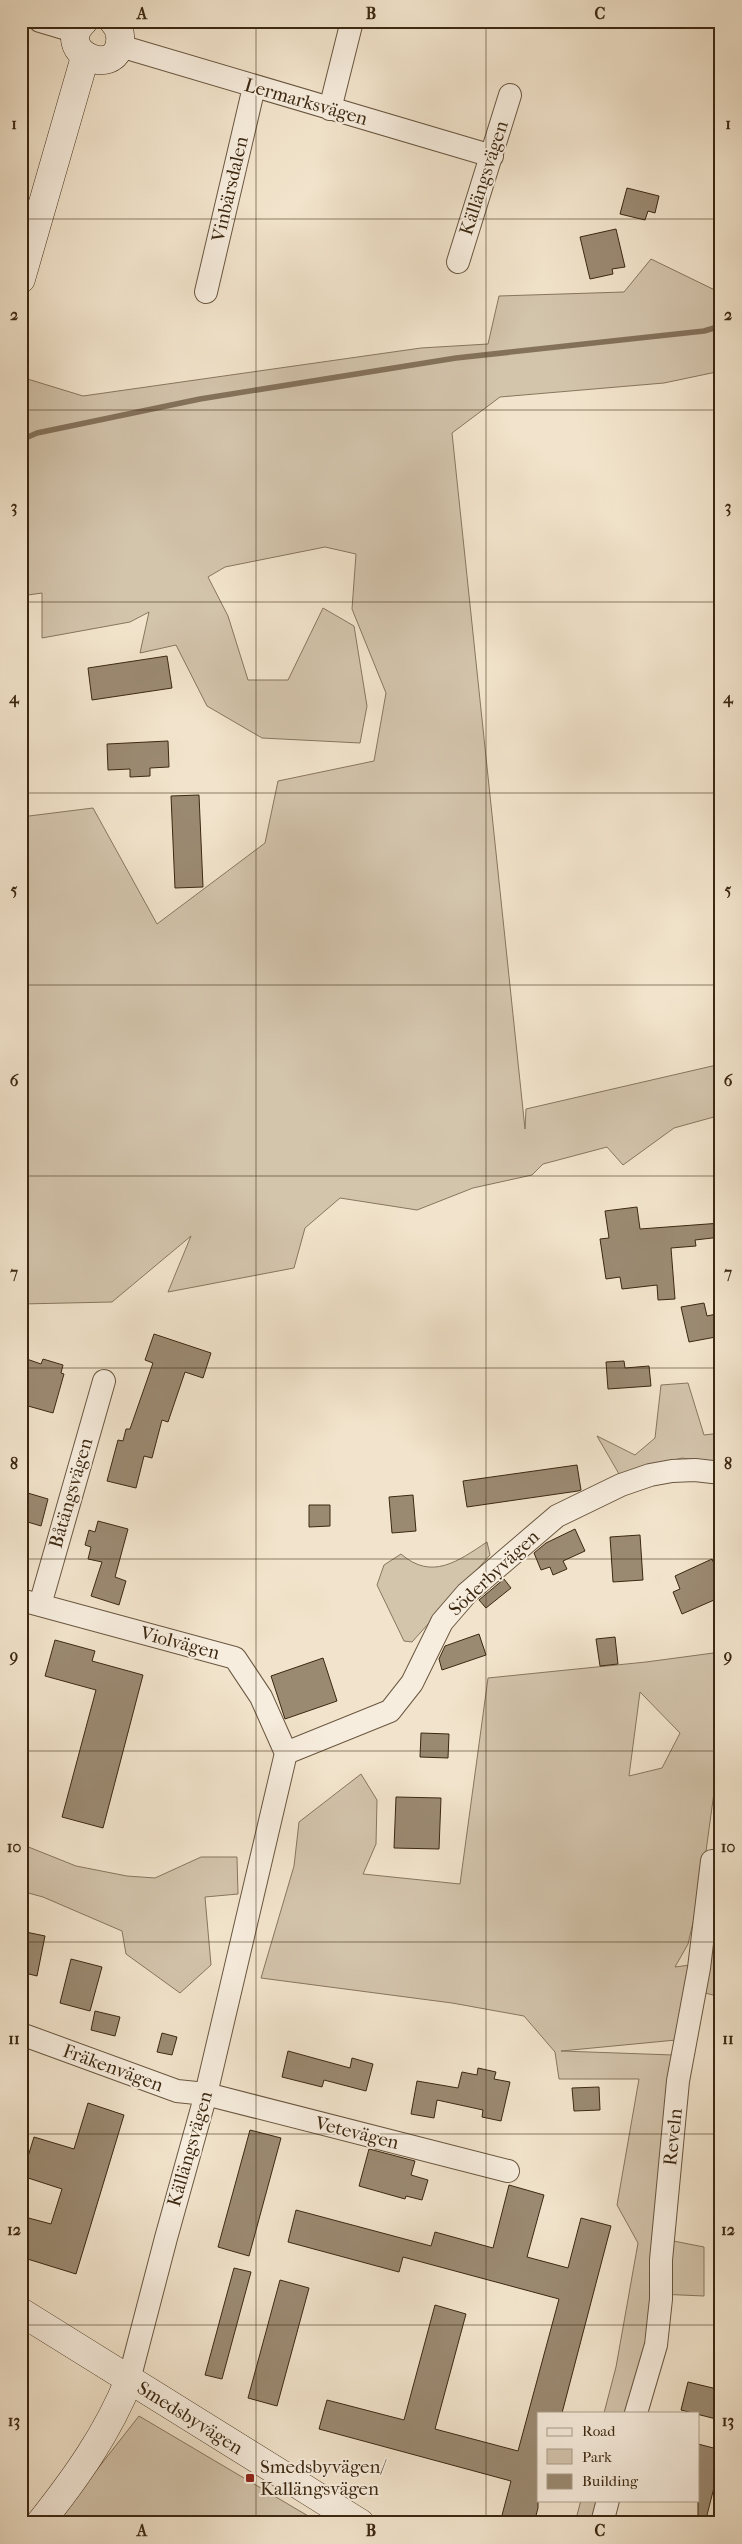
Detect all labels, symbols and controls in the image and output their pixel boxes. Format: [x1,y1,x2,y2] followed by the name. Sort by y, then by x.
[136,4,148,23] text: A
[366,4,376,23] text: B
[595,4,606,23] text: C
[242,74,370,130] street label: Lermarksvägen
[11,114,17,133] text: 1
[725,114,731,133] text: 1
[455,118,513,238] street label: Källängsvägen
[207,134,253,245] street label: Vinbärsdalen
[10,305,18,324] text: 2
[724,305,732,324] text: 2
[11,497,17,517] text: 3
[725,497,731,517] text: 3
[8,688,20,708] text: 4
[722,688,734,708] text: 4
[11,880,18,899] text: 5
[725,880,732,899] text: 5
[10,1071,19,1090] text: 6
[724,1071,733,1090] text: 6
[9,1263,18,1282] text: 7
[723,1263,732,1282] text: 7
[45,1435,97,1551] street label: Båtängsvägen
[10,1454,18,1473] text: 8
[724,1454,732,1473] text: 8
[444,1526,544,1620] street label: Söderbyvägen
[137,1622,222,1664] street label: Violvägen
[9,1646,18,1666] text: 9
[723,1646,732,1666] text: 9
[7,1837,21,1856] text: 10
[721,1837,735,1856] text: 10
[8,2029,20,2048] text: 11
[722,2029,734,2048] text: 11
[60,2040,166,2096] street label: Fräkenvägen
[163,2089,217,2209] street label: Källängsvägen
[659,2107,687,2167] street label: Reveln
[312,2112,401,2154] street label: Vetevägen
[7,2220,21,2239] text: 12
[721,2220,735,2239] text: 12
[133,2377,247,2459] street label: Smedsbyvägen
[8,2411,20,2431] text: 13
[722,2411,734,2431] text: 13
[537,2412,700,2502] legend
[582,2422,616,2440] text: Road
[582,2448,612,2466] text: Park
[260,2456,387,2500] place label: Smedsbyvägen/ Kallängsvägen
[244,2472,256,2484] marker: Smedsbyvägen/ Kallängsvägen
[582,2472,639,2490] text: Building
[136,2521,148,2540] text: A
[366,2521,376,2540] text: B
[595,2521,606,2540] text: C

